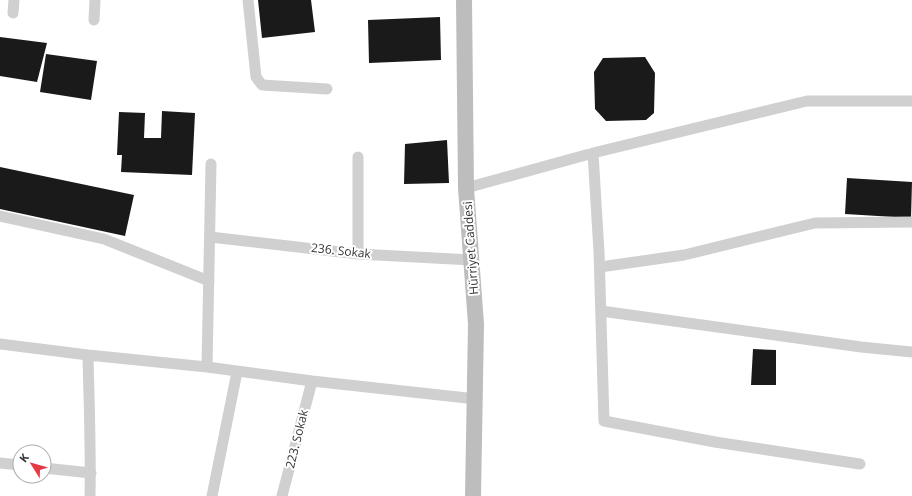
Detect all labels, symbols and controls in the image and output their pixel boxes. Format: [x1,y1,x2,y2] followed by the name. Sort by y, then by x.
[459,201,482,295] street label: Hürriyet Caddesi
[310,239,372,262] street label: 236. Sokak
[281,407,312,470] street label: 223. Sokak
[12,444,52,484] north arrow
[15,450,32,465] text: K

